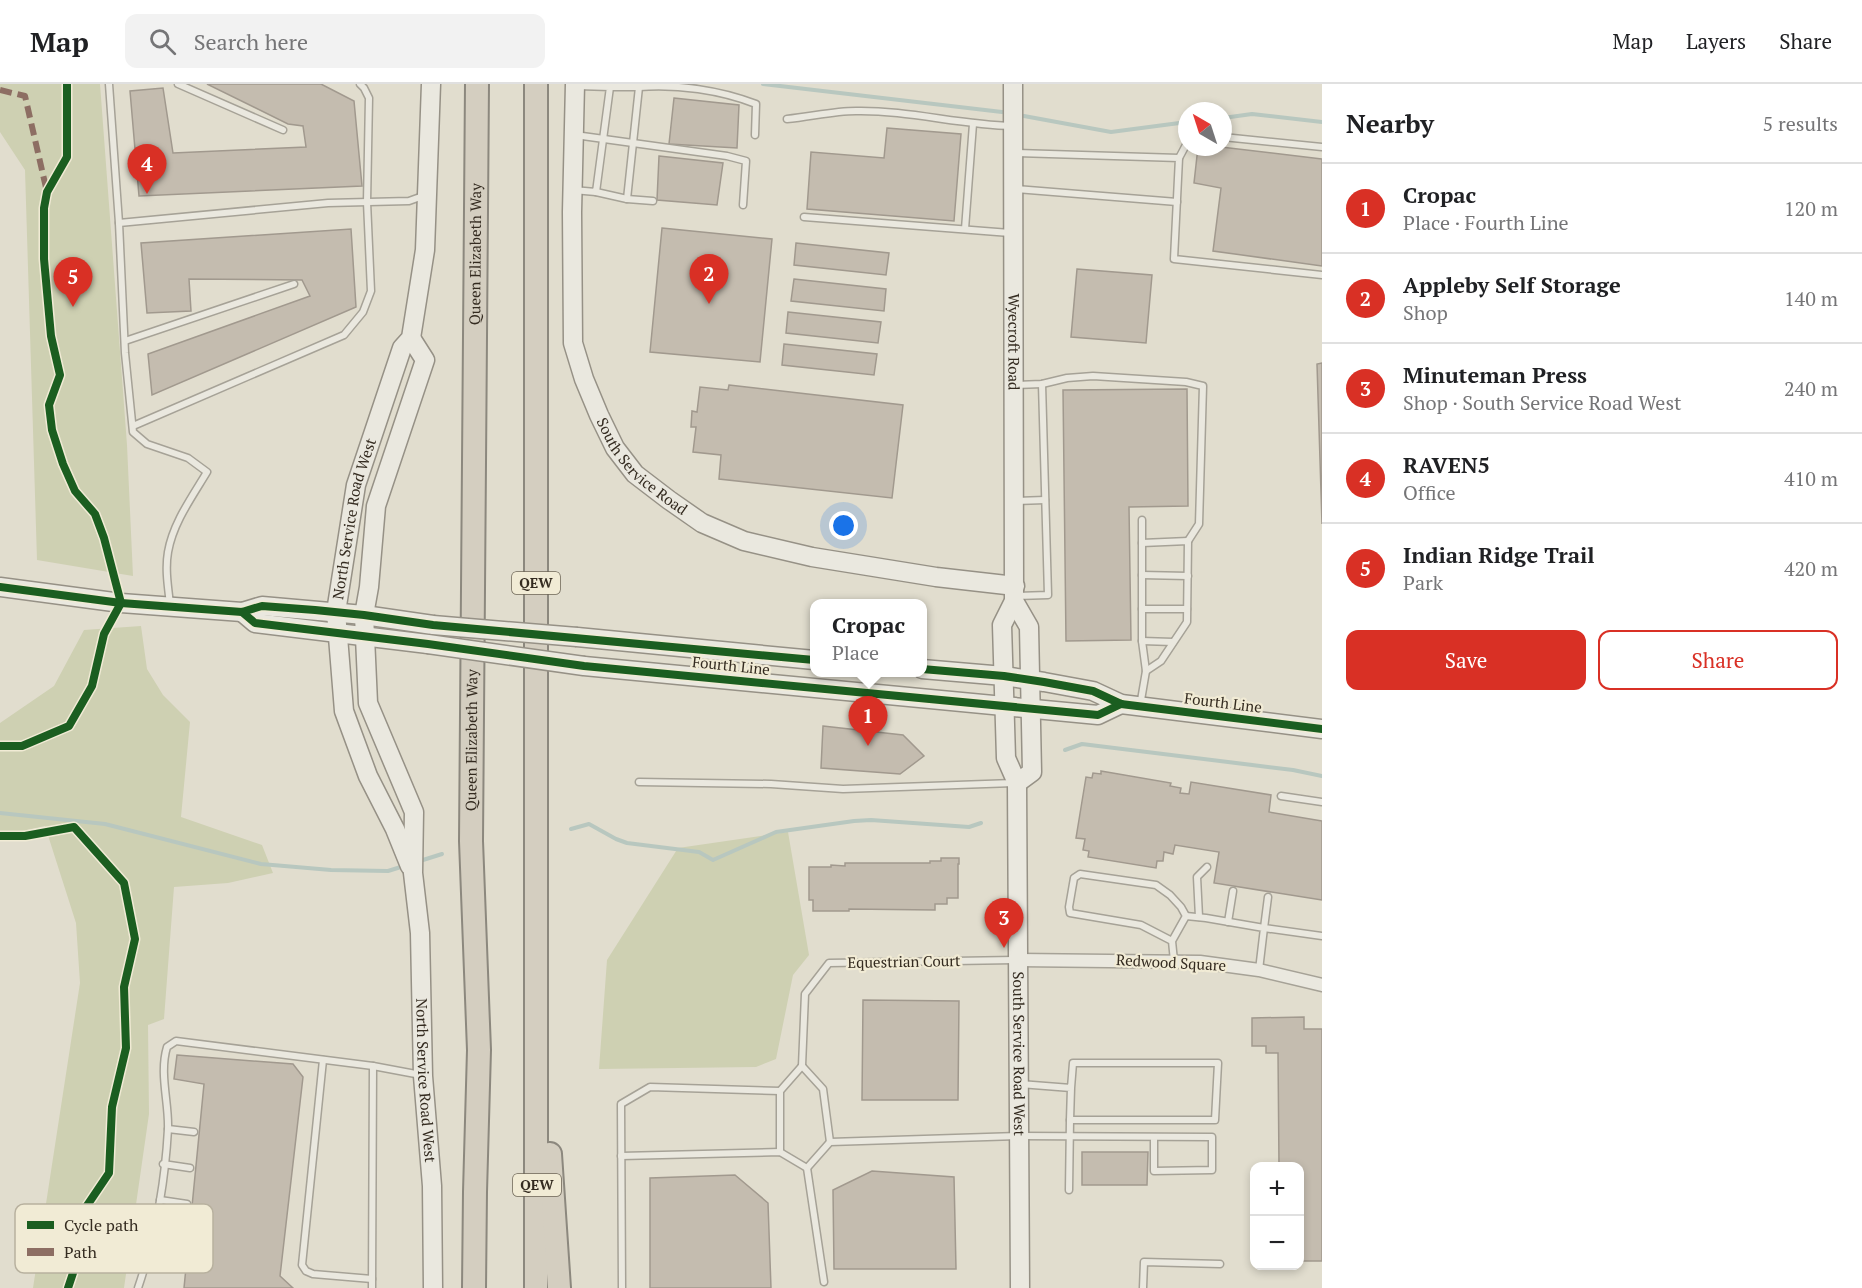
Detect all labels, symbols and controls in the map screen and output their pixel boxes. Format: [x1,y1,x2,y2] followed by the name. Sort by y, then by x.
[125,14,545,68] search box
[30,23,89,60] text: Map
[146,25,179,58] icon: search
[194,27,308,56] text: Search here
[1612,27,1653,55] text: Map
[1686,27,1746,55] text: Layers
[1779,27,1832,55] text: Share
[1178,102,1232,156] north arrow
[1346,106,1434,140] text: Nearby
[1763,110,1838,137] text: 5 results
[128,144,166,194] pin: 4
[1403,180,1476,209] text: Cropac
[464,183,485,325] street label: Queen Elizabeth Way
[1360,195,1371,222] text: 1
[1784,195,1838,222] text: 120 m
[1403,209,1569,236] text: Place · Fourth Line
[690,254,728,304] pin: 2
[54,258,92,307] pin: 5
[1403,270,1621,299] text: Appleby Self Storage
[1360,285,1371,312] text: 2
[1784,285,1838,312] text: 140 m
[1004,294,1025,390] street label: Wyecroft Road
[1403,299,1448,326] text: Shop
[1403,360,1587,389] text: Minuteman Press
[1360,375,1371,402] text: 3
[1784,375,1838,402] text: 240 m
[1403,389,1681,416] text: Shop · South Service Road West
[593,414,692,519] street label: South Service Road
[327,435,380,601] street label: North Service Road West
[1403,450,1490,479] text: RAVEN5
[1360,465,1371,492] text: 4
[1784,465,1838,492] text: 410 m
[1403,479,1456,506] text: Office
[829,511,858,540] your location
[1403,540,1595,569] text: Indian Ridge Trail
[1360,555,1371,582] text: 5
[1784,555,1838,582] text: 420 m
[1403,569,1443,596] text: Park
[512,572,560,594] road number: QEW
[810,599,927,677] popup
[832,610,905,639] text: Cropac
[1346,630,1586,690] button: Save
[1598,630,1838,690] button: Share
[832,639,879,666] text: Place
[691,651,771,679] street label: Fourth Line
[460,669,481,811] street label: Queen Elizabeth Way
[1183,687,1263,717] street label: Fourth Line
[848,696,888,746] pin: 1
[984,898,1024,948] pin: 3
[1116,949,1227,975] street label: Redwood Square
[847,950,961,972] street label: Equestrian Court
[1009,971,1030,1137] street label: South Service Road West
[412,998,441,1163] street label: North Service Road West
[1250,1162,1304,1270] map controls
[1250,1162,1304,1216] button: +
[513,1174,561,1196] road number: QEW
[15,1204,213,1273] legend
[64,1214,139,1236] text: Cycle path
[1250,1216,1304,1270] button: −
[64,1241,98,1263] text: Path

